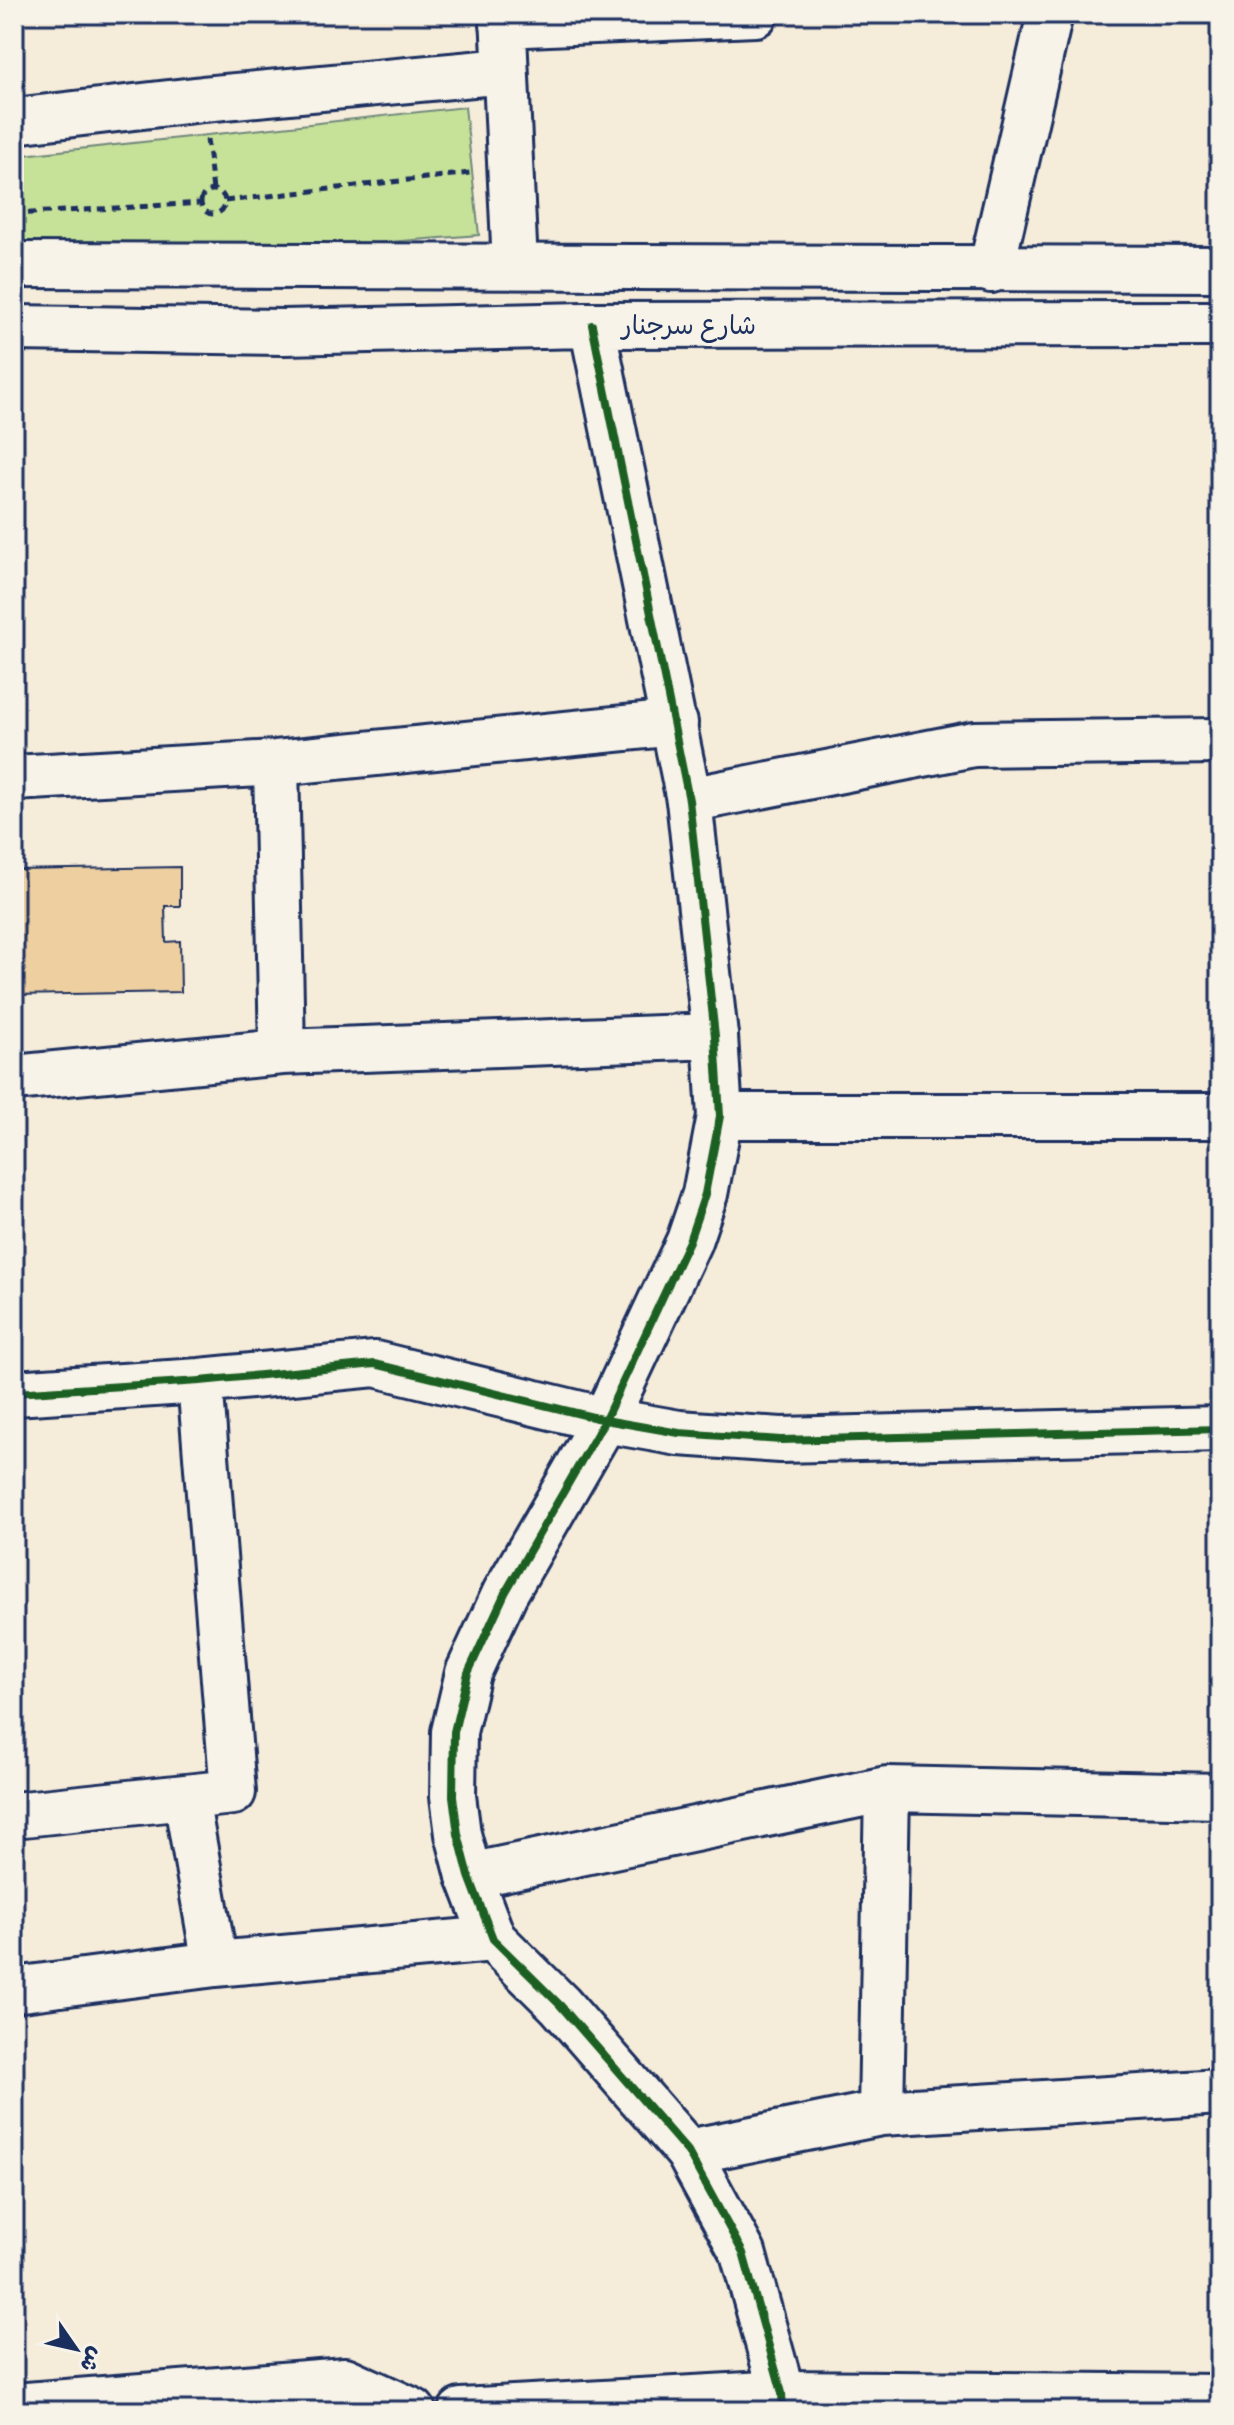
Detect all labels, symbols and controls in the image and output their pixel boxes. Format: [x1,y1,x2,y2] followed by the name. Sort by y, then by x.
[620,314,756,345] street label: شارع سرجنار
[36,2309,116,2389] north arrow
[72,2341,107,2375] text: ش

